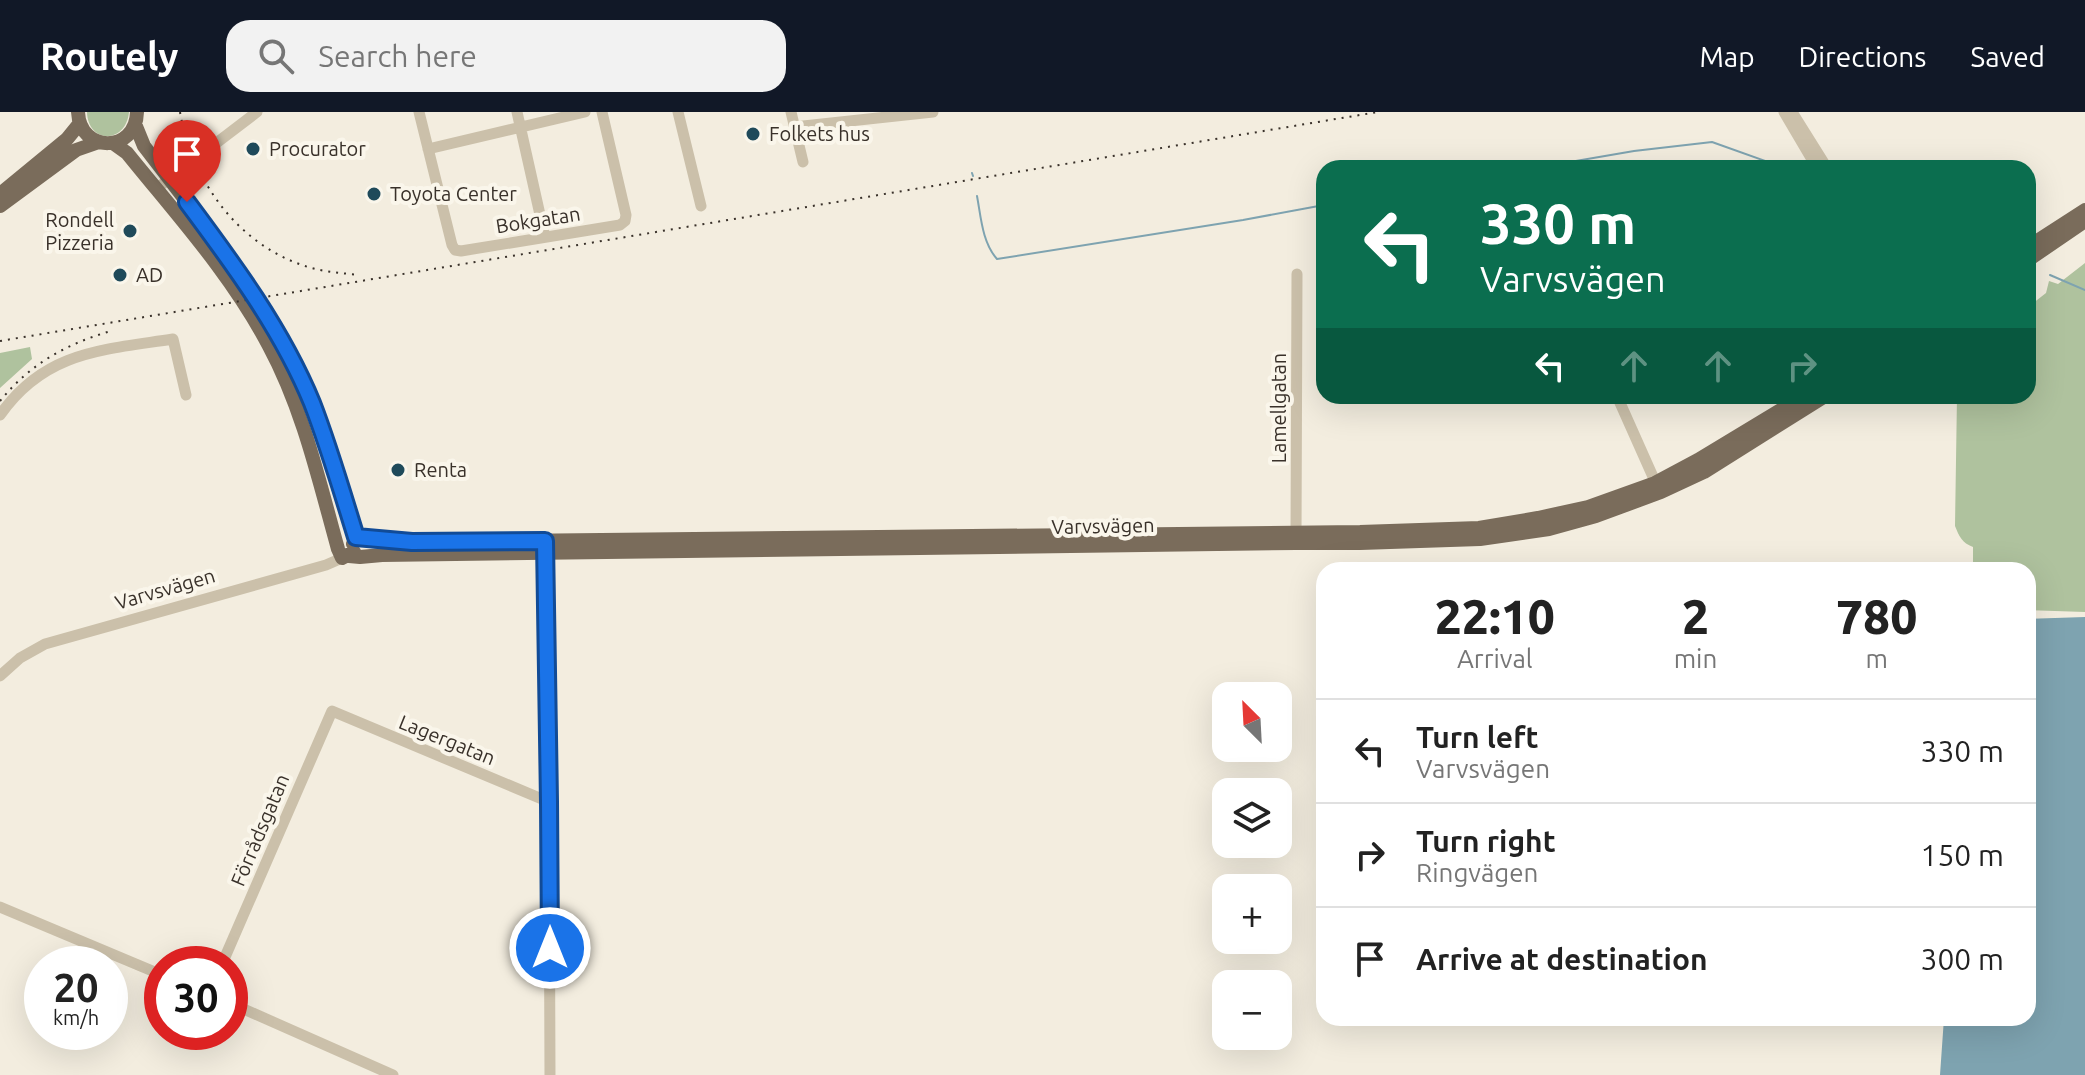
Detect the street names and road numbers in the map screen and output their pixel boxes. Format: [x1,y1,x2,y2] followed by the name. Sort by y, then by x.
[494,201,582,238] street label: Bokgatan
[1267,353,1290,463] street label: Lamellgatan
[1051,513,1155,538] street label: Varvsvägen
[112,563,218,614] street label: Varvsvägen
[396,710,499,769] street label: Lagergatan
[226,770,293,889] street label: Förrådsgatan

